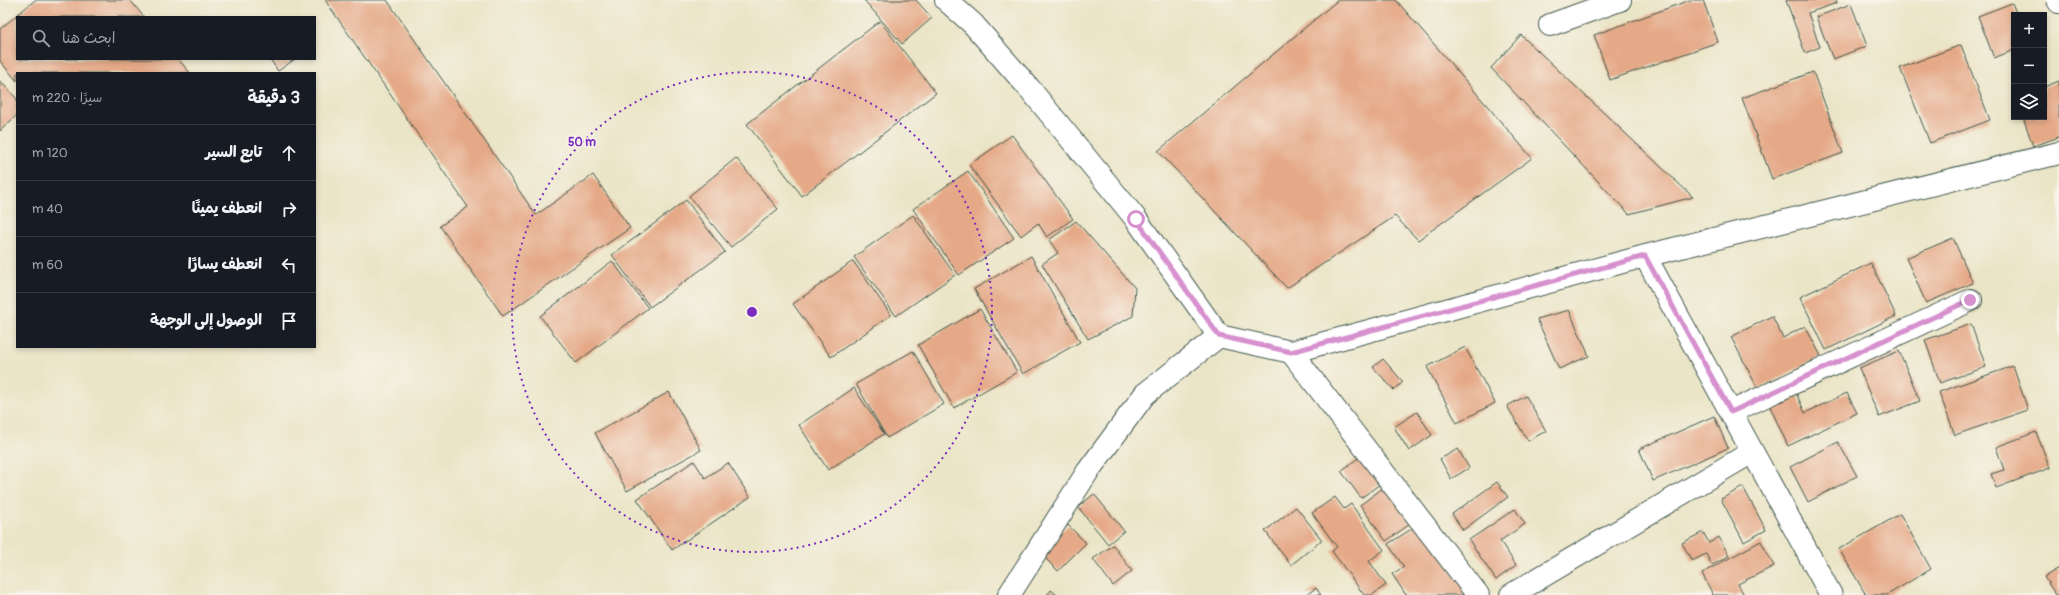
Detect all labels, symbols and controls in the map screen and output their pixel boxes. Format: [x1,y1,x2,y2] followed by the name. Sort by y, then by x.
[2011,12,2047,120] map controls
[2011,12,2047,48] button: +
[16,16,316,60] search box
[30,27,52,49] icon: search
[62,29,115,48] text: ابحث هنا
[2011,48,2047,84] button: −
[2011,84,2047,120] button: layers
[248,87,300,108] text: 3 دقيقة
[32,90,102,106] text: سيرًا · 220 m
[568,135,596,150] text: 50 m
[278,142,300,164] icon: ahead
[205,143,262,162] text: تابع السير
[32,145,68,161] text: 120 m
[278,198,300,220] icon: right
[192,199,262,218] text: انعطف يمينًا
[32,201,63,217] text: 40 m
[1127,210,1145,228] route start
[278,254,300,276] icon: left
[188,255,262,274] text: انعطف يسارًا
[32,257,63,273] text: 60 m
[1961,291,1979,309] route end
[745,305,759,319] centre of rings
[278,310,300,332] icon: arrive
[150,311,262,330] text: الوصول إلى الوجهة

